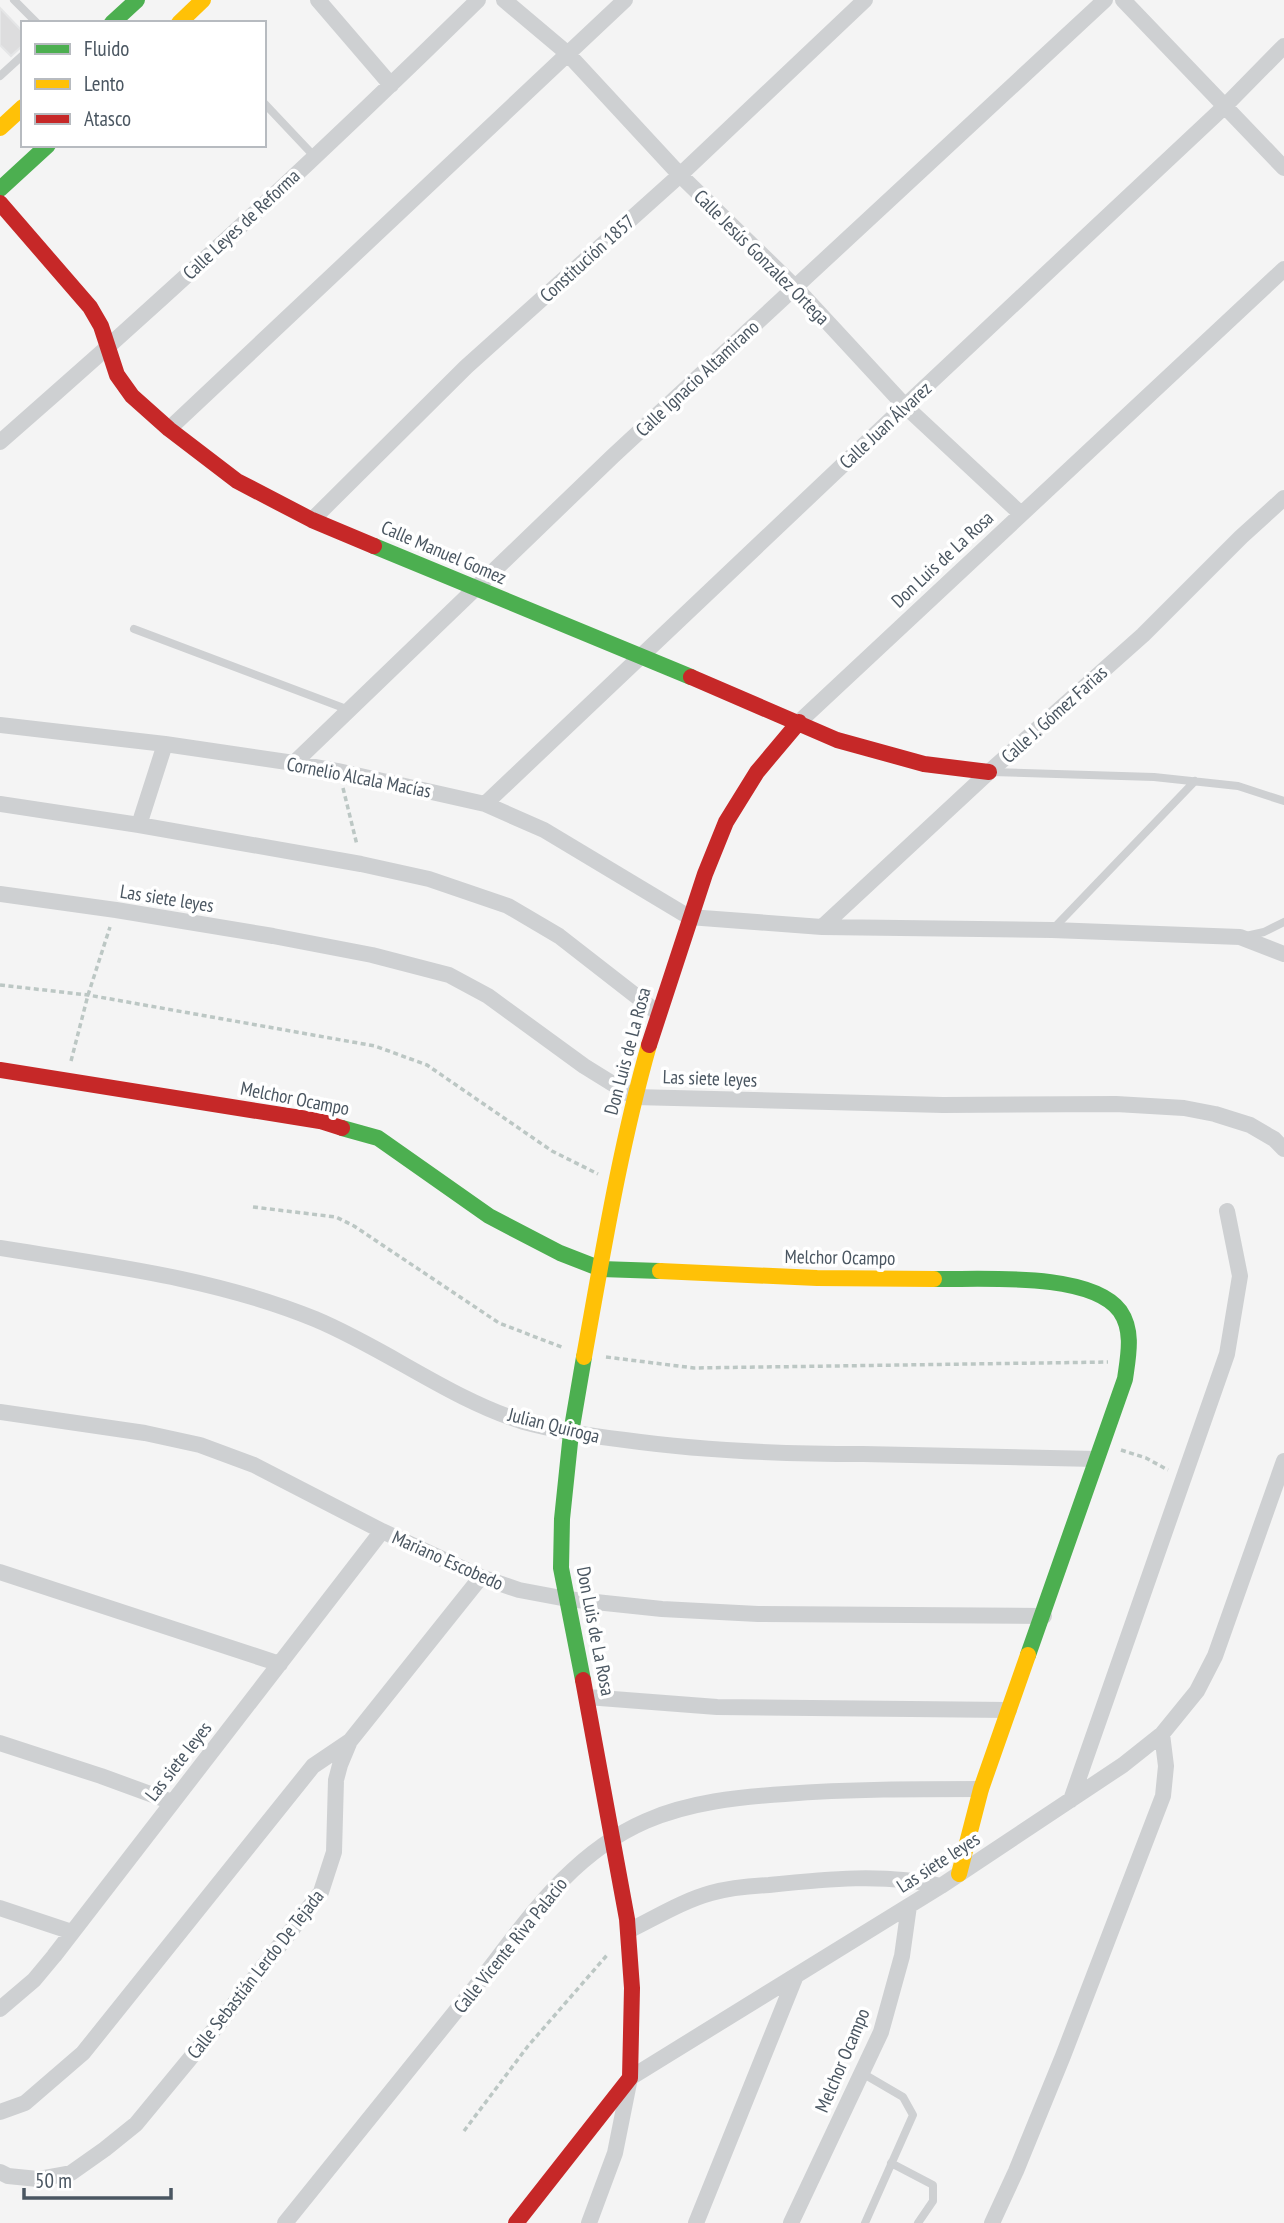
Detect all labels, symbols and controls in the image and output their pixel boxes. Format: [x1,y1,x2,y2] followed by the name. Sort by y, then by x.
[21,21,266,147] legend
[84,35,129,62] text: Fluido
[84,70,124,97] text: Lento
[84,105,131,132] text: Atasco
[178,164,304,284] street label: Calle Leyes de Reforma
[689,184,835,330] street label: Calle Jesús Gonzalez Ortega
[535,209,639,307] street label: Constitución 1857
[630,315,764,441] street label: Calle Ignacio Altamirano
[834,376,936,474] street label: Calle Juan Álvarez
[886,506,998,612] street label: Don Luis de La Rosa
[378,515,510,589] street label: Calle Manuel Gomez
[996,660,1112,768] street label: Calle J. Gómez Farias
[285,751,433,803] street label: Cornelio Alcala Macías
[119,879,215,917] street label: Las siete leyes
[598,985,656,1117] street label: Don Luis de La Rosa
[662,1064,758,1092] street label: Las siete leyes
[238,1076,352,1120] street label: Melchor Ocampo
[785,1244,895,1270] street label: Melchor Ocampo
[505,1402,602,1448] street label: Julian Quiroga
[389,1525,507,1595] street label: Mariano Escobedo
[572,1564,620,1698] street label: Don Luis de La Rosa
[139,1716,217,1806] street label: Las siete leyes
[892,1826,984,1898] street label: Las siete leyes
[448,1872,572,2018] street label: Calle Vicente Riva Palacio
[181,1885,329,2063] street label: Calle Sebastián Lerdo De Tejada
[809,2004,875,2116] street label: Melchor Ocampo
[24,2156,172,2200] scale bar
[35,2167,72,2194] text: 50 m

